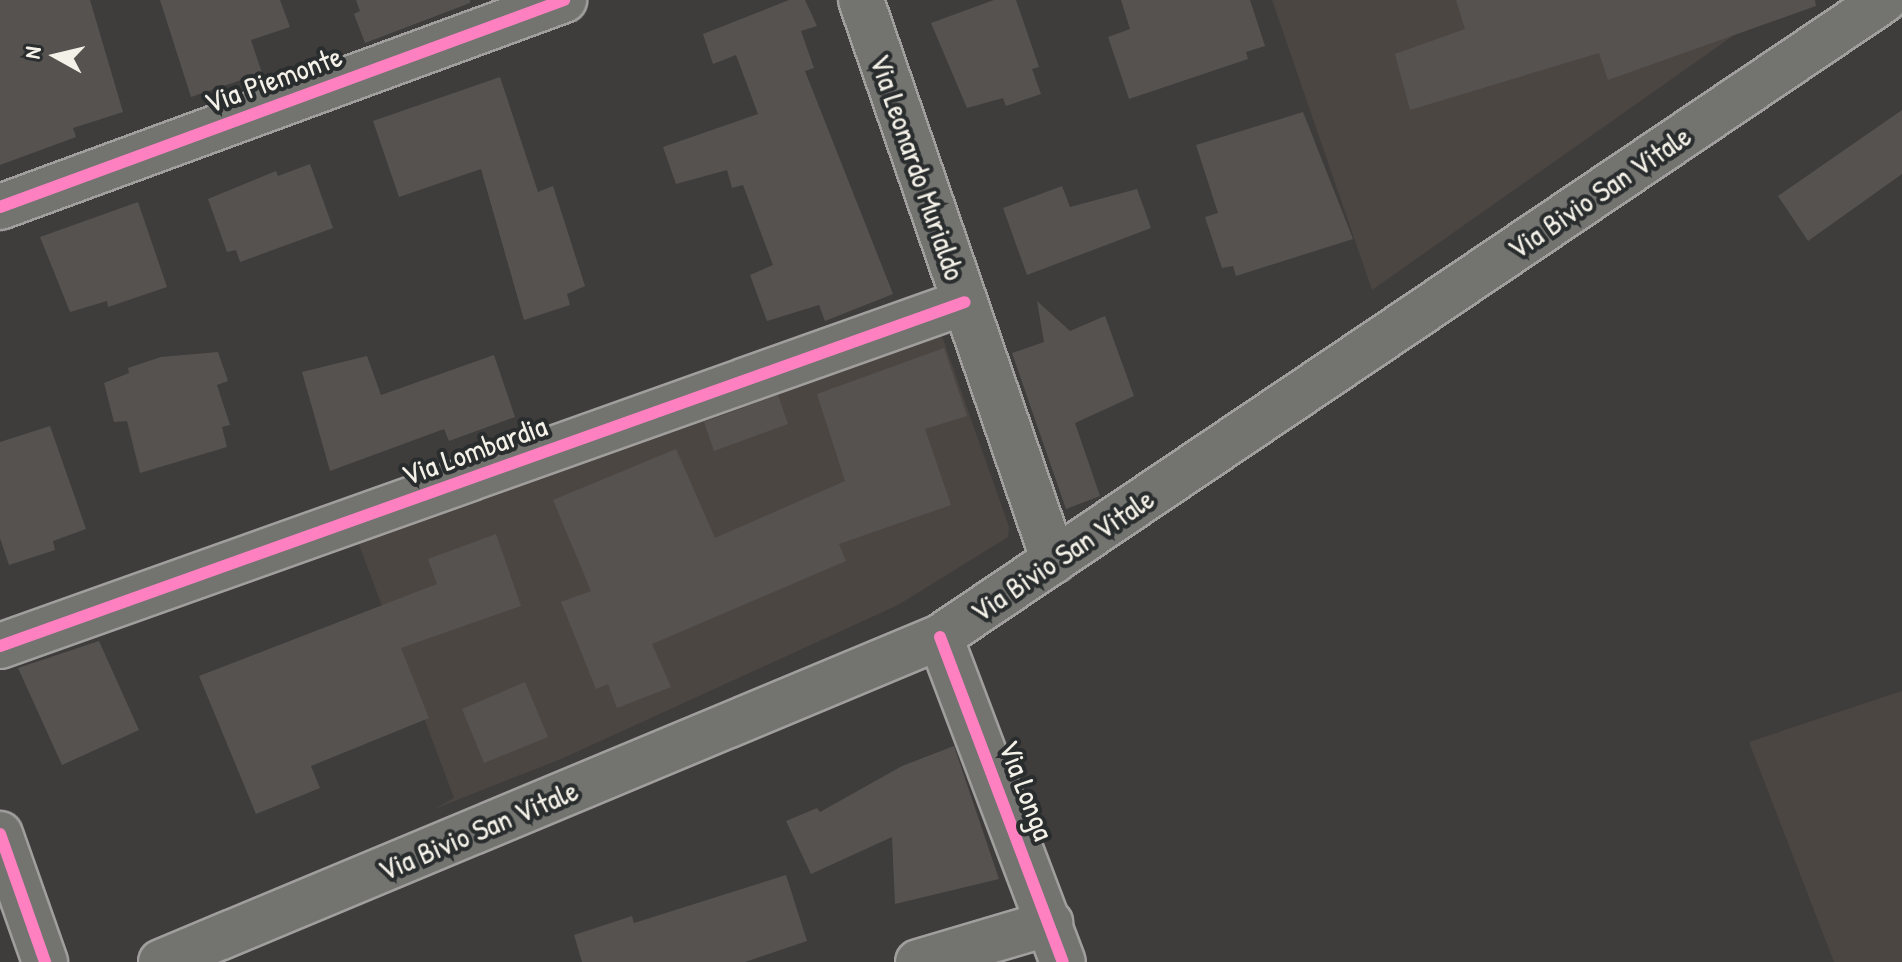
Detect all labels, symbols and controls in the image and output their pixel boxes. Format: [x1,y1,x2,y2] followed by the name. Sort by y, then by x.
[16,16,96,96] north arrow
[199,38,347,120] street label: Via Piemonte
[17,45,48,61] text: N
[862,49,974,285] street label: Via Leonardo Murialdo
[1500,117,1698,267] street label: Via Bivio San Vitale
[397,407,551,493] street label: Via Lombardia
[963,480,1161,630] street label: Via Bivio San Vitale
[992,735,1062,845] street label: Via Longa
[373,772,583,888] street label: Via Bivio San Vitale

